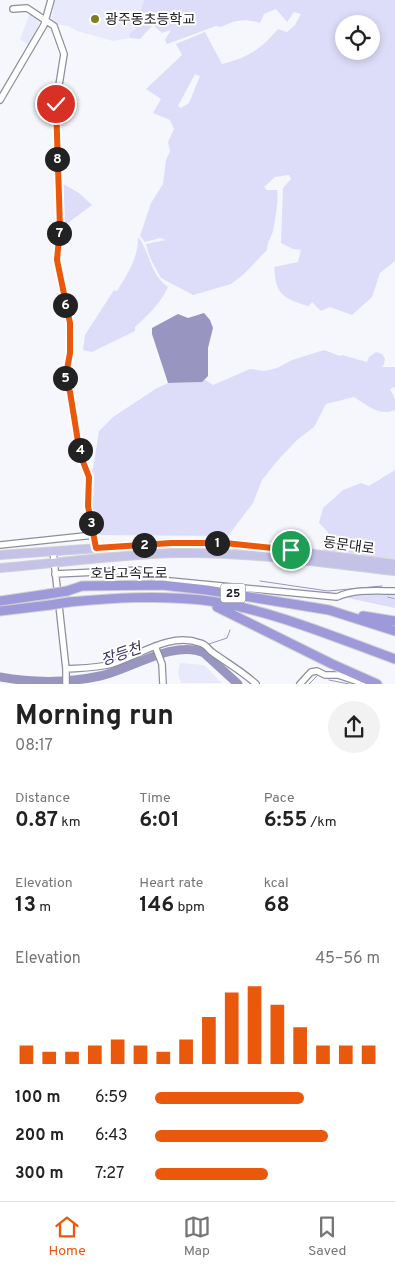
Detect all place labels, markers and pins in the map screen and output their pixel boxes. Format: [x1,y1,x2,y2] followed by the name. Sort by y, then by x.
[105,11,195,29] place label: 광주동초등학교
[89,13,101,25] marker: 광주동초등학교
[35,83,77,125] pin
[44,146,70,172] pin: 8
[46,220,72,246] pin: 7
[52,292,78,318] pin: 6
[52,366,78,390] pin: 5
[68,438,92,462] pin: 4
[78,510,104,536] pin: 3
[270,529,312,571] pin
[204,530,230,556] pin: 1
[132,532,156,558] pin: 2

